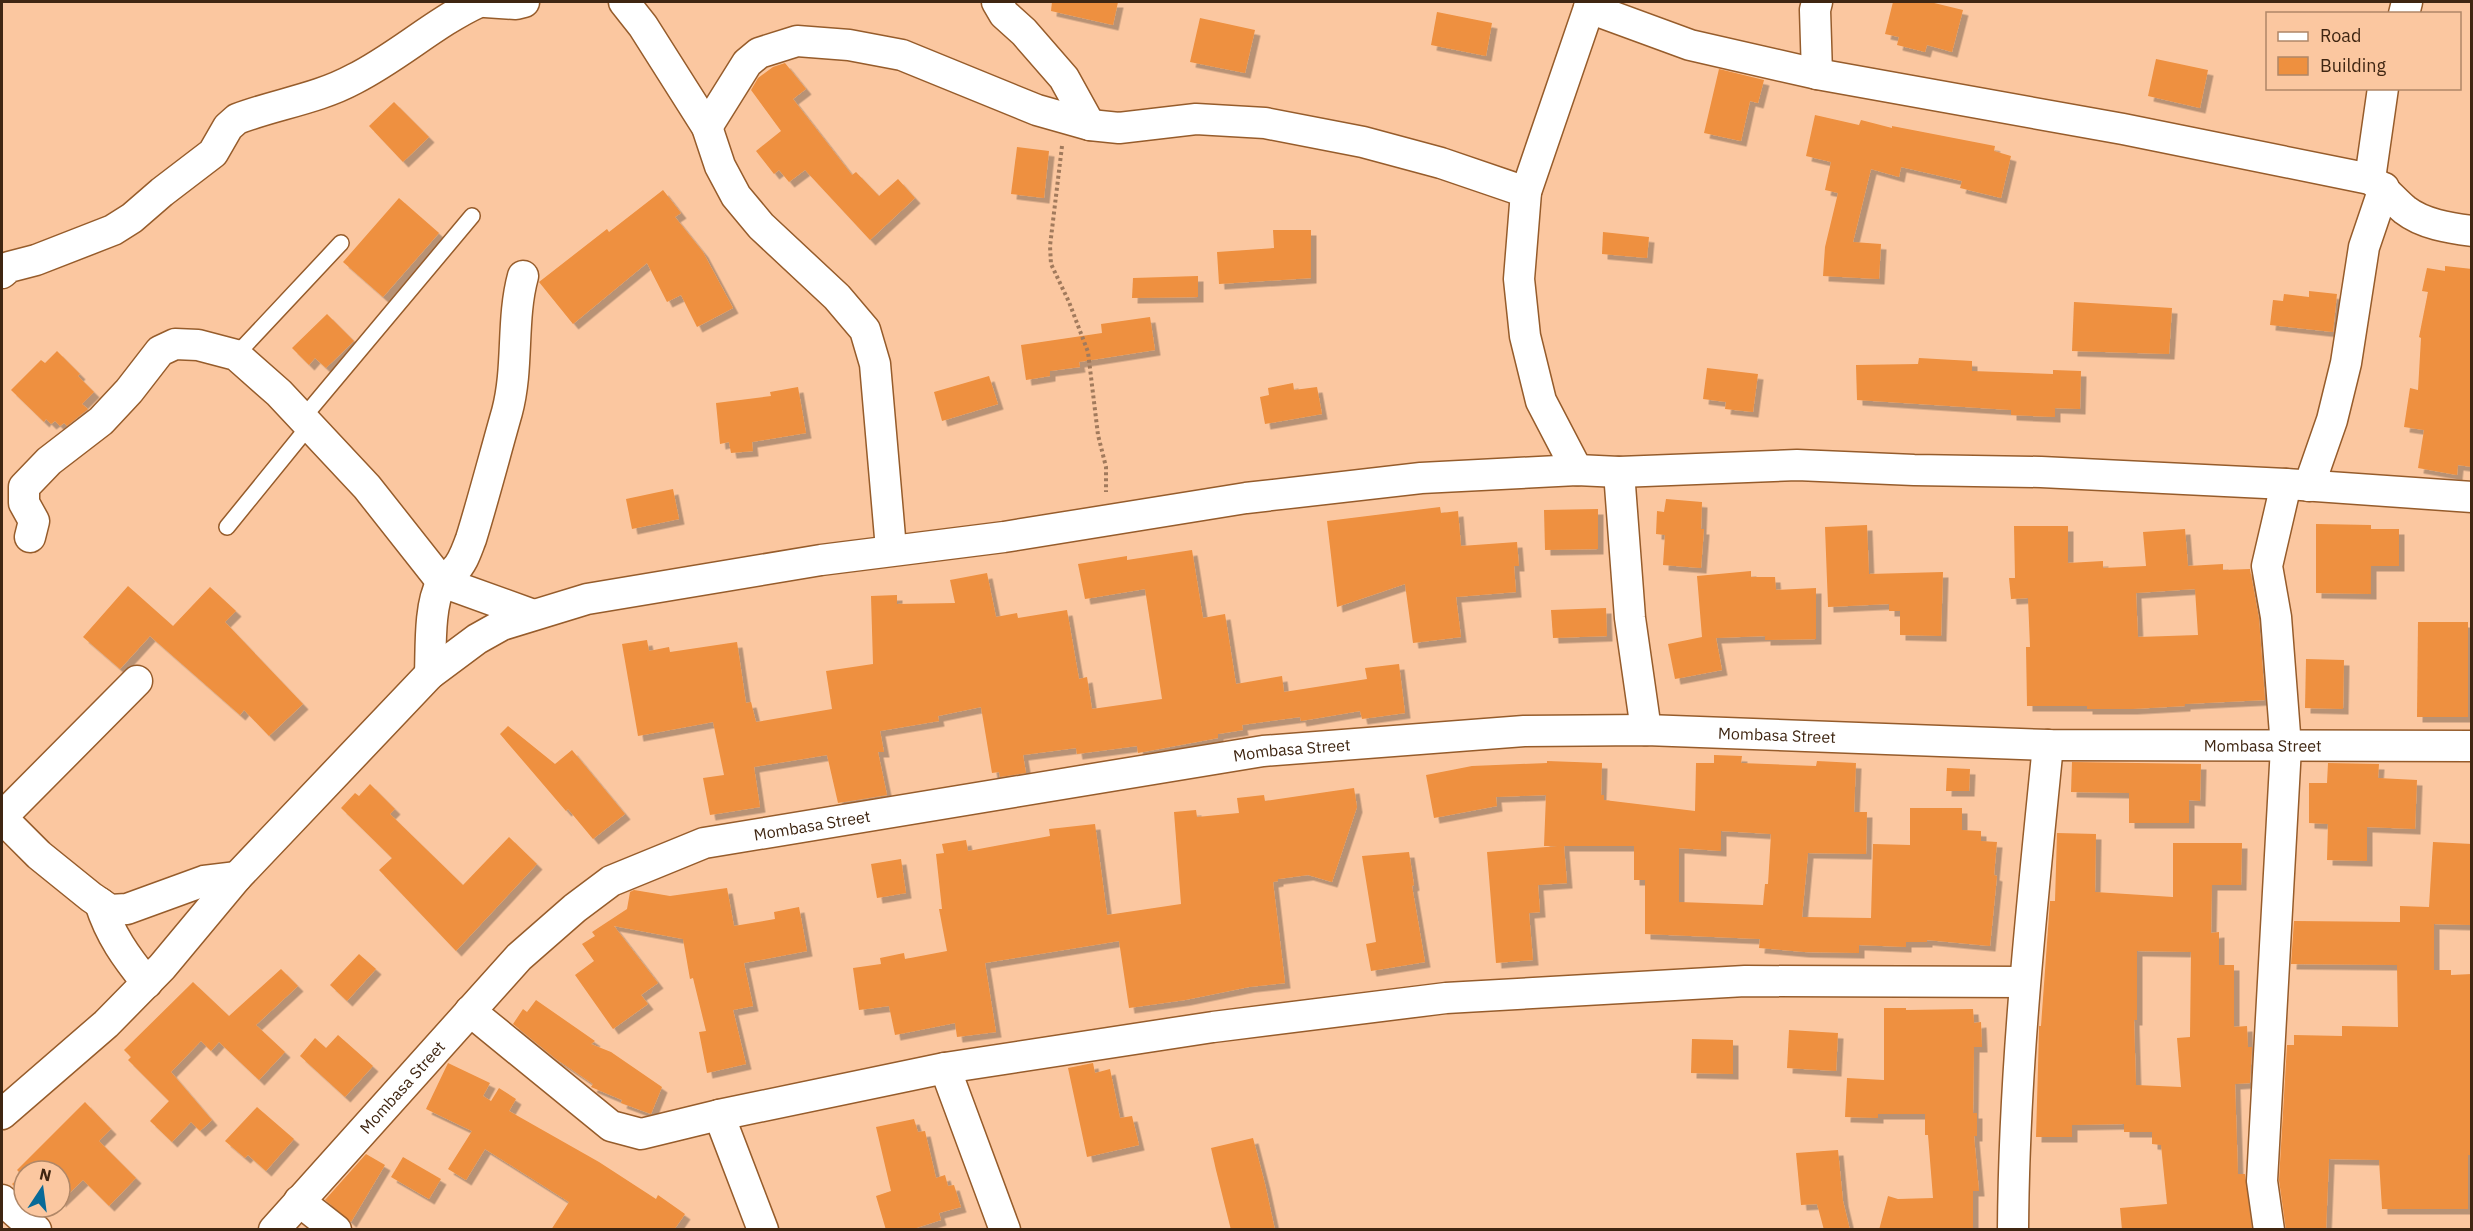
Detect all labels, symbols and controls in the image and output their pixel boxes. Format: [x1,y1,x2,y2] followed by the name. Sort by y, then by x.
[2266,12,2461,90] legend
[2320,24,2361,47] text: Road
[2320,54,2387,77] text: Building
[1718,723,1836,747] street label: Mombasa Street
[1232,734,1351,766] street label: Mombasa Street
[2204,735,2322,756] street label: Mombasa Street
[752,806,872,845] street label: Mombasa Street
[355,1037,449,1138] street label: Mombasa Street
[12,1159,72,1219] north arrow
[37,1163,53,1185] text: N

